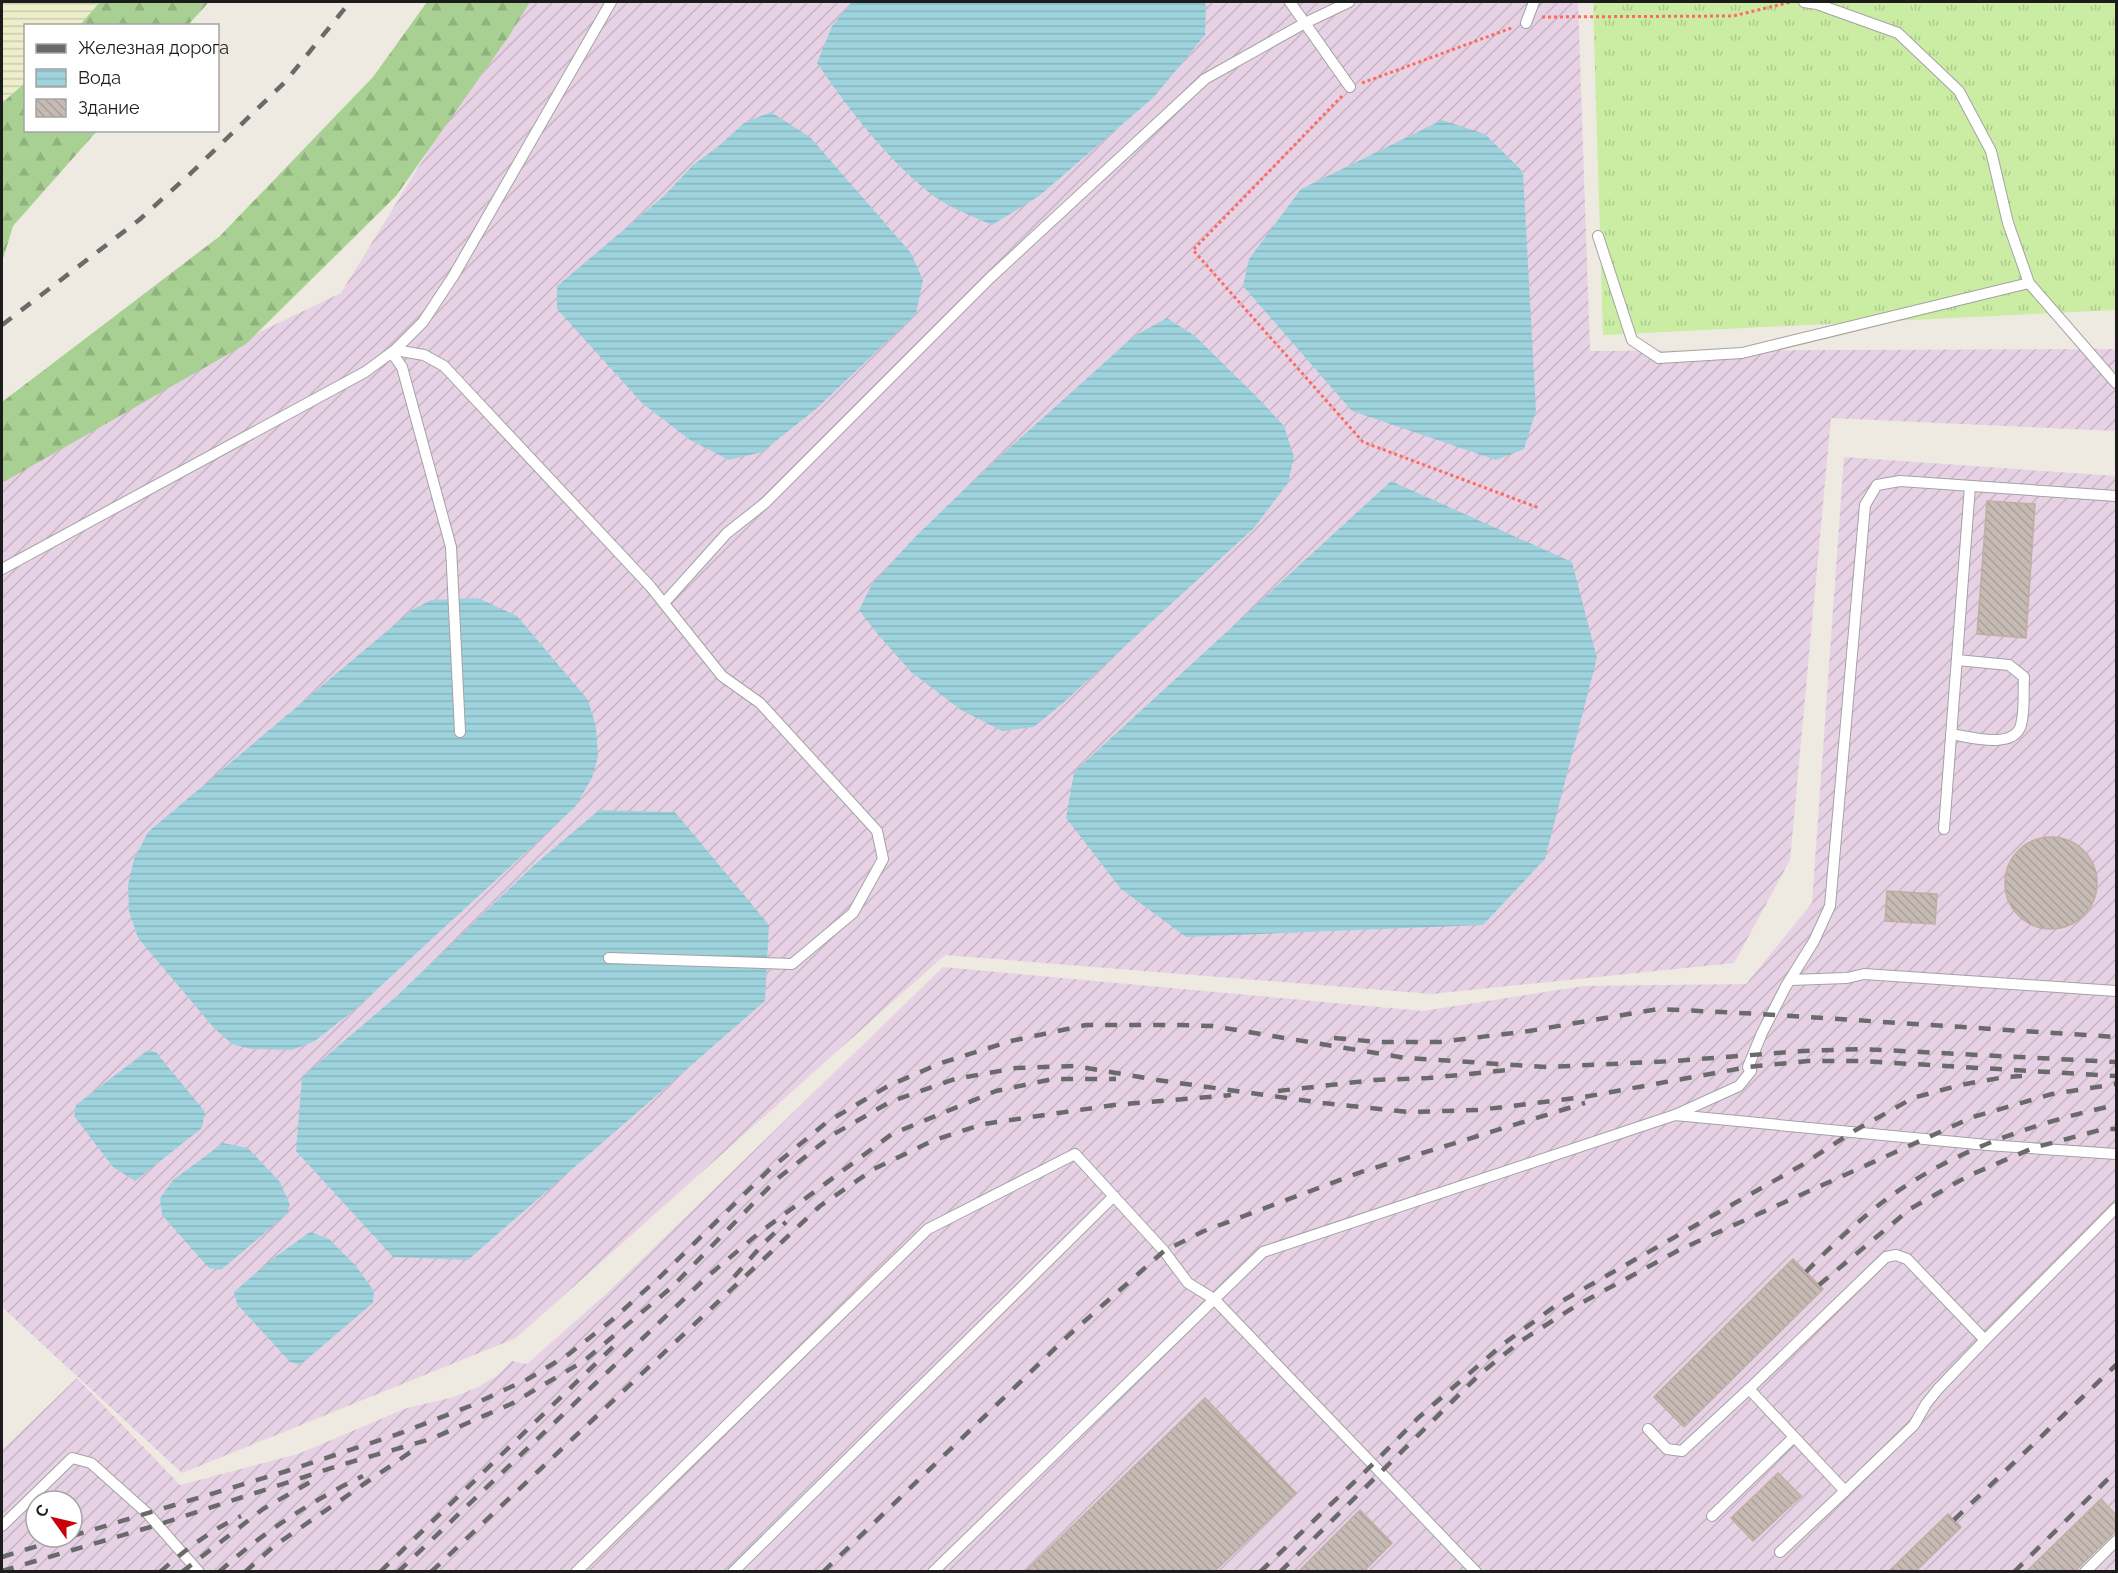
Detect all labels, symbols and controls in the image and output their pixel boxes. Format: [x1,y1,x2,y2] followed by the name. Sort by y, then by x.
[24,24,219,132] legend
[78,37,229,58] text: Железная дорога
[78,67,121,88] text: Вода
[78,97,140,118] text: Здание
[24,1489,84,1549] north arrow
[31,1501,53,1521] text: С

